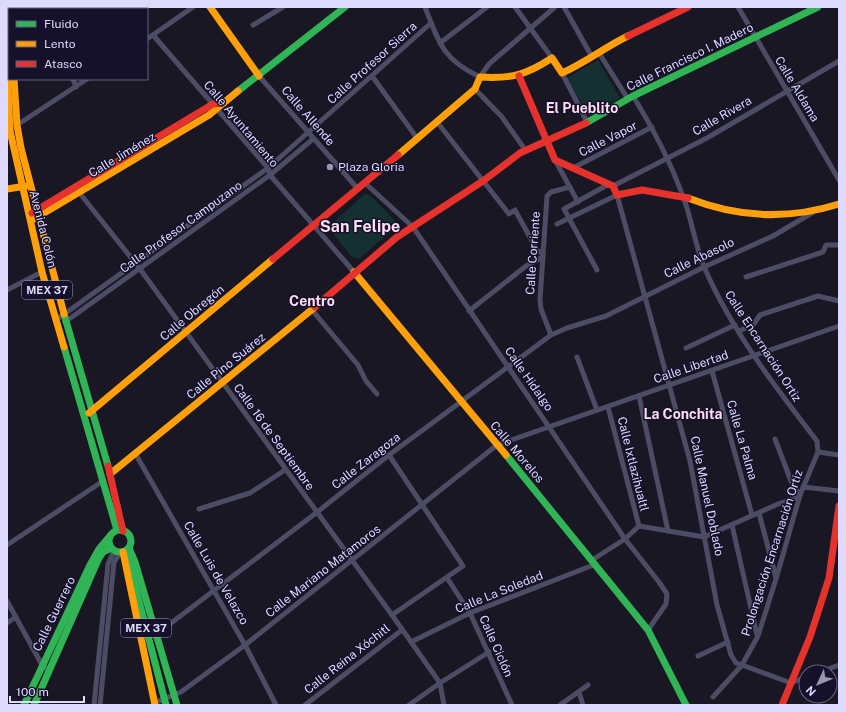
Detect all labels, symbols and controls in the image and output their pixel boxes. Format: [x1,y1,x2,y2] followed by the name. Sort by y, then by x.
[8,8,148,80] legend
[44,17,79,31] text: Fluido
[324,19,420,107] street label: Calle Profesor Sierra
[624,20,756,94] street label: Calle Francisco I. Madero
[44,37,76,51] text: Lento
[772,54,822,124] street label: Calle Aldama
[44,57,83,71] text: Atasco
[201,78,281,170] street label: Calle Ayuntamiento
[278,83,338,149] street label: Calle Allende
[690,93,754,139] street label: Calle Rivera
[546,100,618,116] district label: El Pueblito
[576,118,640,160] street label: Calle Vapor
[86,129,158,180] street label: Calle Jiménez
[338,160,404,174] place label: Plaza Gloria
[325,162,335,172] marker: Plaza Gloria
[117,178,245,276] street label: Calle Profesor Campuzano
[27,189,59,269] street label: Avenida Colón
[523,211,543,295] street label: Calle Corriente
[320,217,400,236] district label: San Felipe
[662,235,737,281] street label: Calle Abasolo
[22,281,72,299] road number: MEX 37
[157,282,227,344] street label: Calle Obregón
[722,288,804,404] street label: Calle Encarnación Ortiz
[289,293,335,309] district label: Centro
[184,330,268,402] street label: Calle Pino Suárez
[502,344,556,414] street label: Calle Hidalgo
[652,348,730,386] street label: Calle Libertad
[231,381,317,493] street label: Calle 16 de Septiembre
[724,399,760,481] street label: Calle La Palma
[644,406,723,422] district label: La Conchita
[614,415,652,513] street label: Calle Ixtlazihualtl
[487,418,547,486] street label: Calle Morelos
[329,430,403,492] street label: Calle Zaragoza
[687,435,727,557] street label: Calle Manuel Doblado
[738,468,806,638] street label: Prolongación Encarnación Ortiz
[181,519,251,627] street label: Calle Luis de Velazco
[263,522,383,620] street label: Calle Mariano Matamoros
[453,568,545,616] street label: Calle La Soledad
[30,574,78,654] street label: Calle Guerrero
[476,613,516,679] street label: Calle Ciclón
[121,619,171,637] road number: MEX 37
[301,621,393,697] street label: Calle Reina Xóchitl
[798,664,838,704] north arrow
[10,678,84,704] scale bar
[804,684,818,698] text: N
[16,685,49,699] text: 100 m

